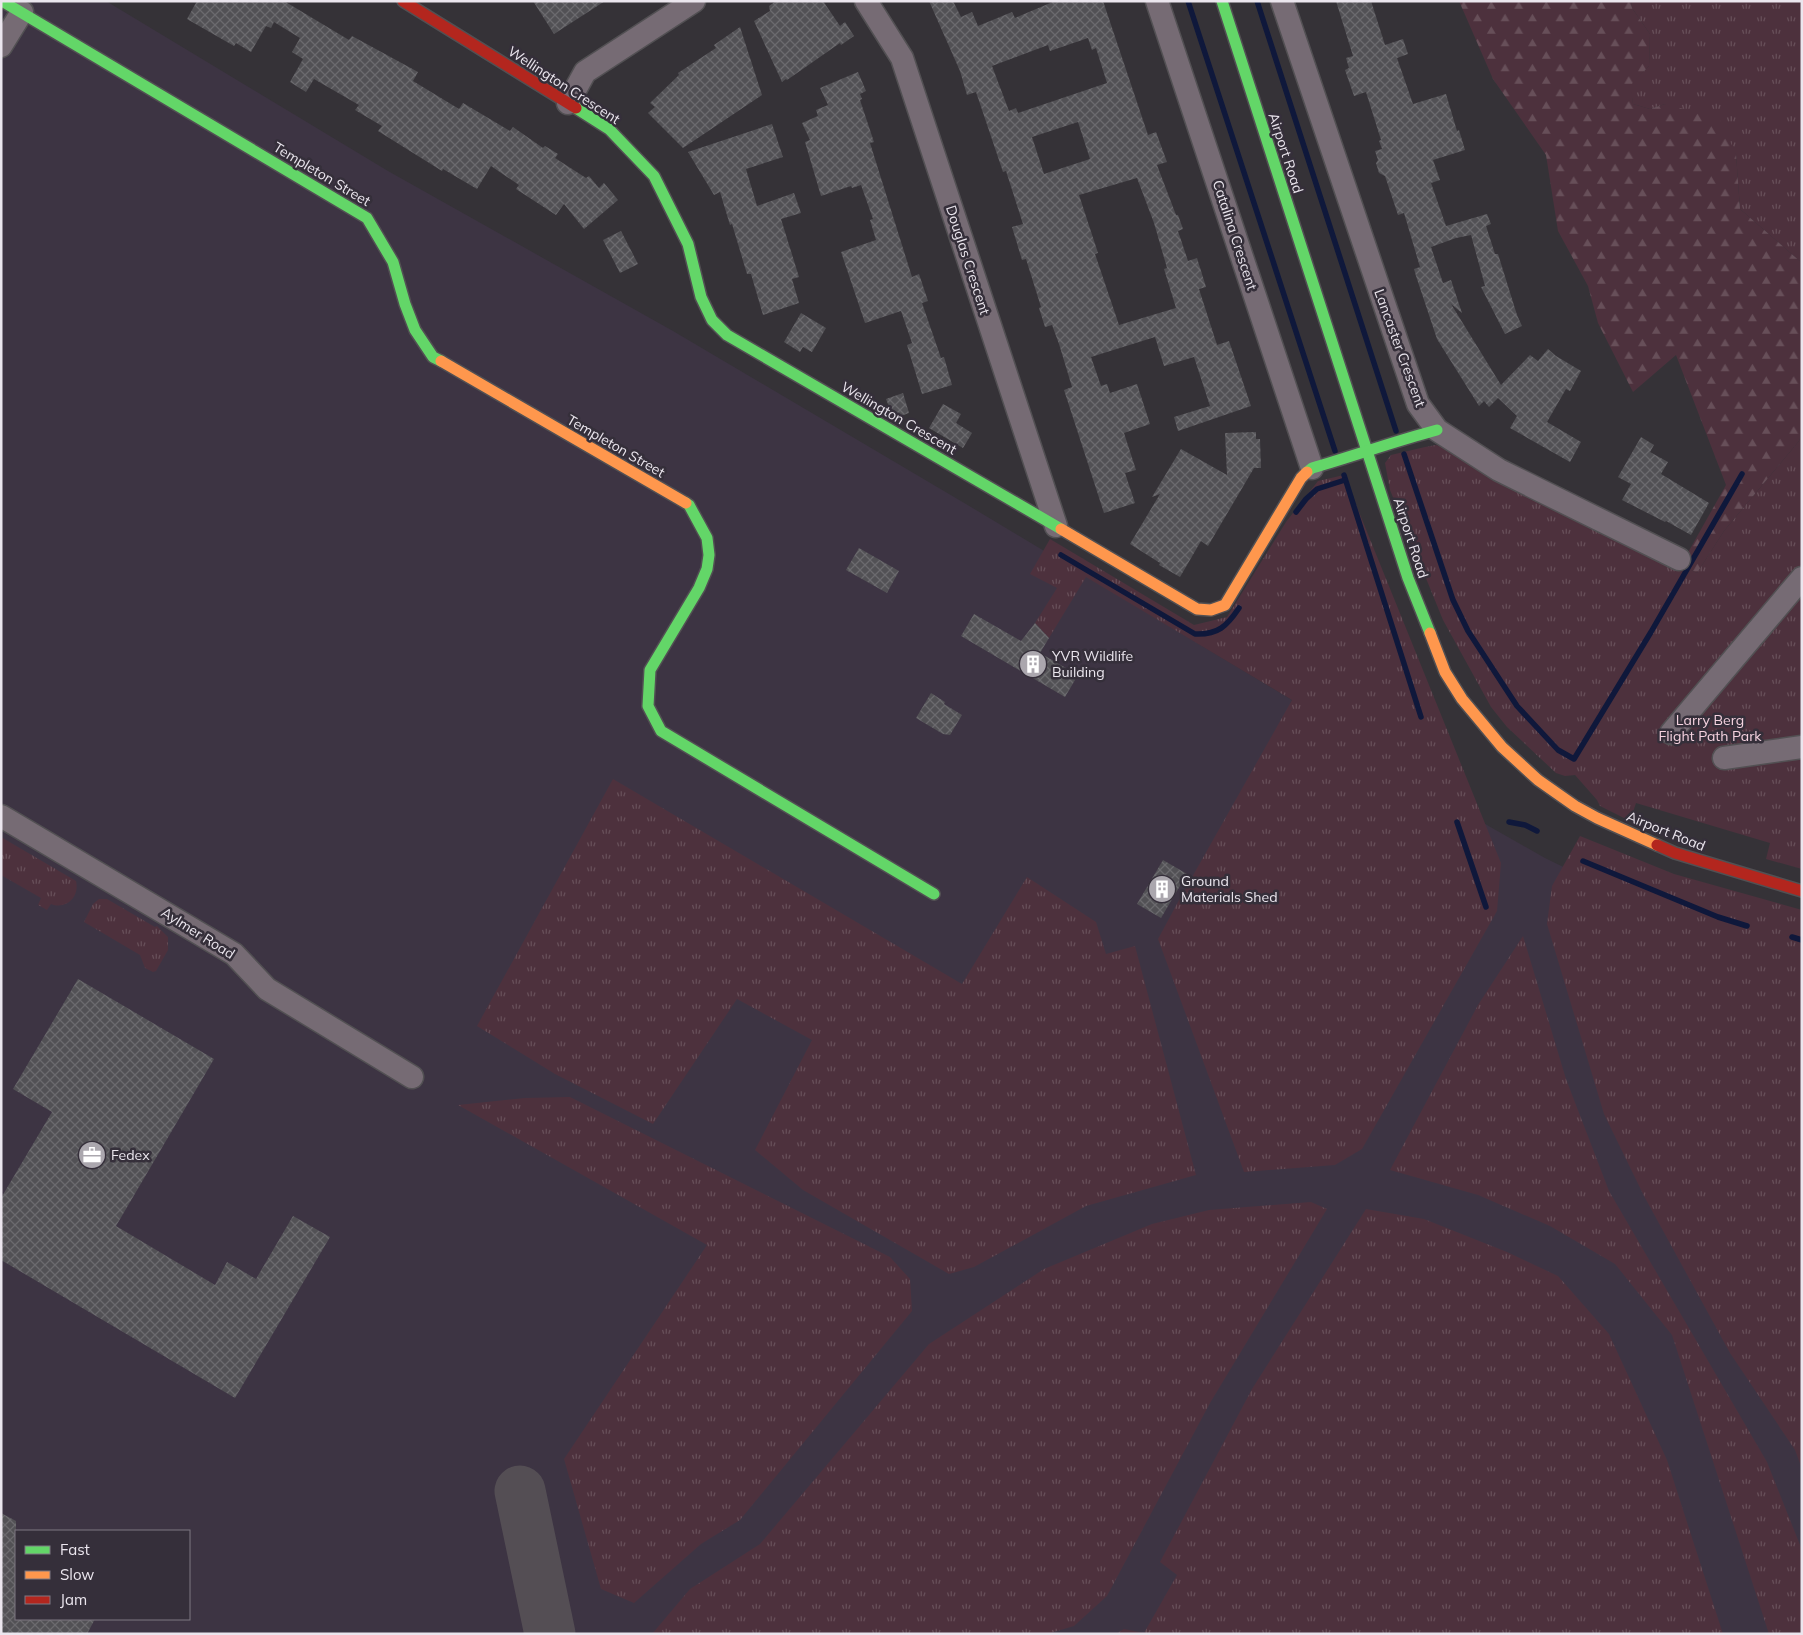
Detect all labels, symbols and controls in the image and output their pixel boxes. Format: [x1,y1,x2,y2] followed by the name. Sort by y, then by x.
[504,42,624,128] street label: Wellington Crescent
[1265,111,1307,195] street label: Airport Road
[270,138,374,210] street label: Templeton Street
[1209,178,1261,292] street label: Catalina Crescent
[942,203,994,317] street label: Douglas Crescent
[1370,287,1430,410] street label: Lancaster Crescent
[838,378,960,458] street label: Wellington Crescent
[564,411,668,481] street label: Templeton Street
[1390,496,1432,580] street label: Airport Road
[1051,647,1133,681] place label: YVR Wildlife Building
[1018,649,1048,679] building icon: YVR Wildlife Building
[1658,711,1762,745] park label: Larry Berg Flight Path Park
[1624,807,1708,855] street label: Airport Road
[1181,872,1278,906] place label: Ground Materials Shed
[1147,874,1177,904] building icon: Ground Materials Shed
[158,903,238,963] street label: Aylmer Road
[77,1140,107,1170] office icon: Fedex
[111,1146,150,1164] place label: Fedex
[15,1530,190,1620] legend
[60,1540,90,1559] text: Fast
[60,1565,94,1584] text: Slow
[60,1590,87,1609] text: Jam

